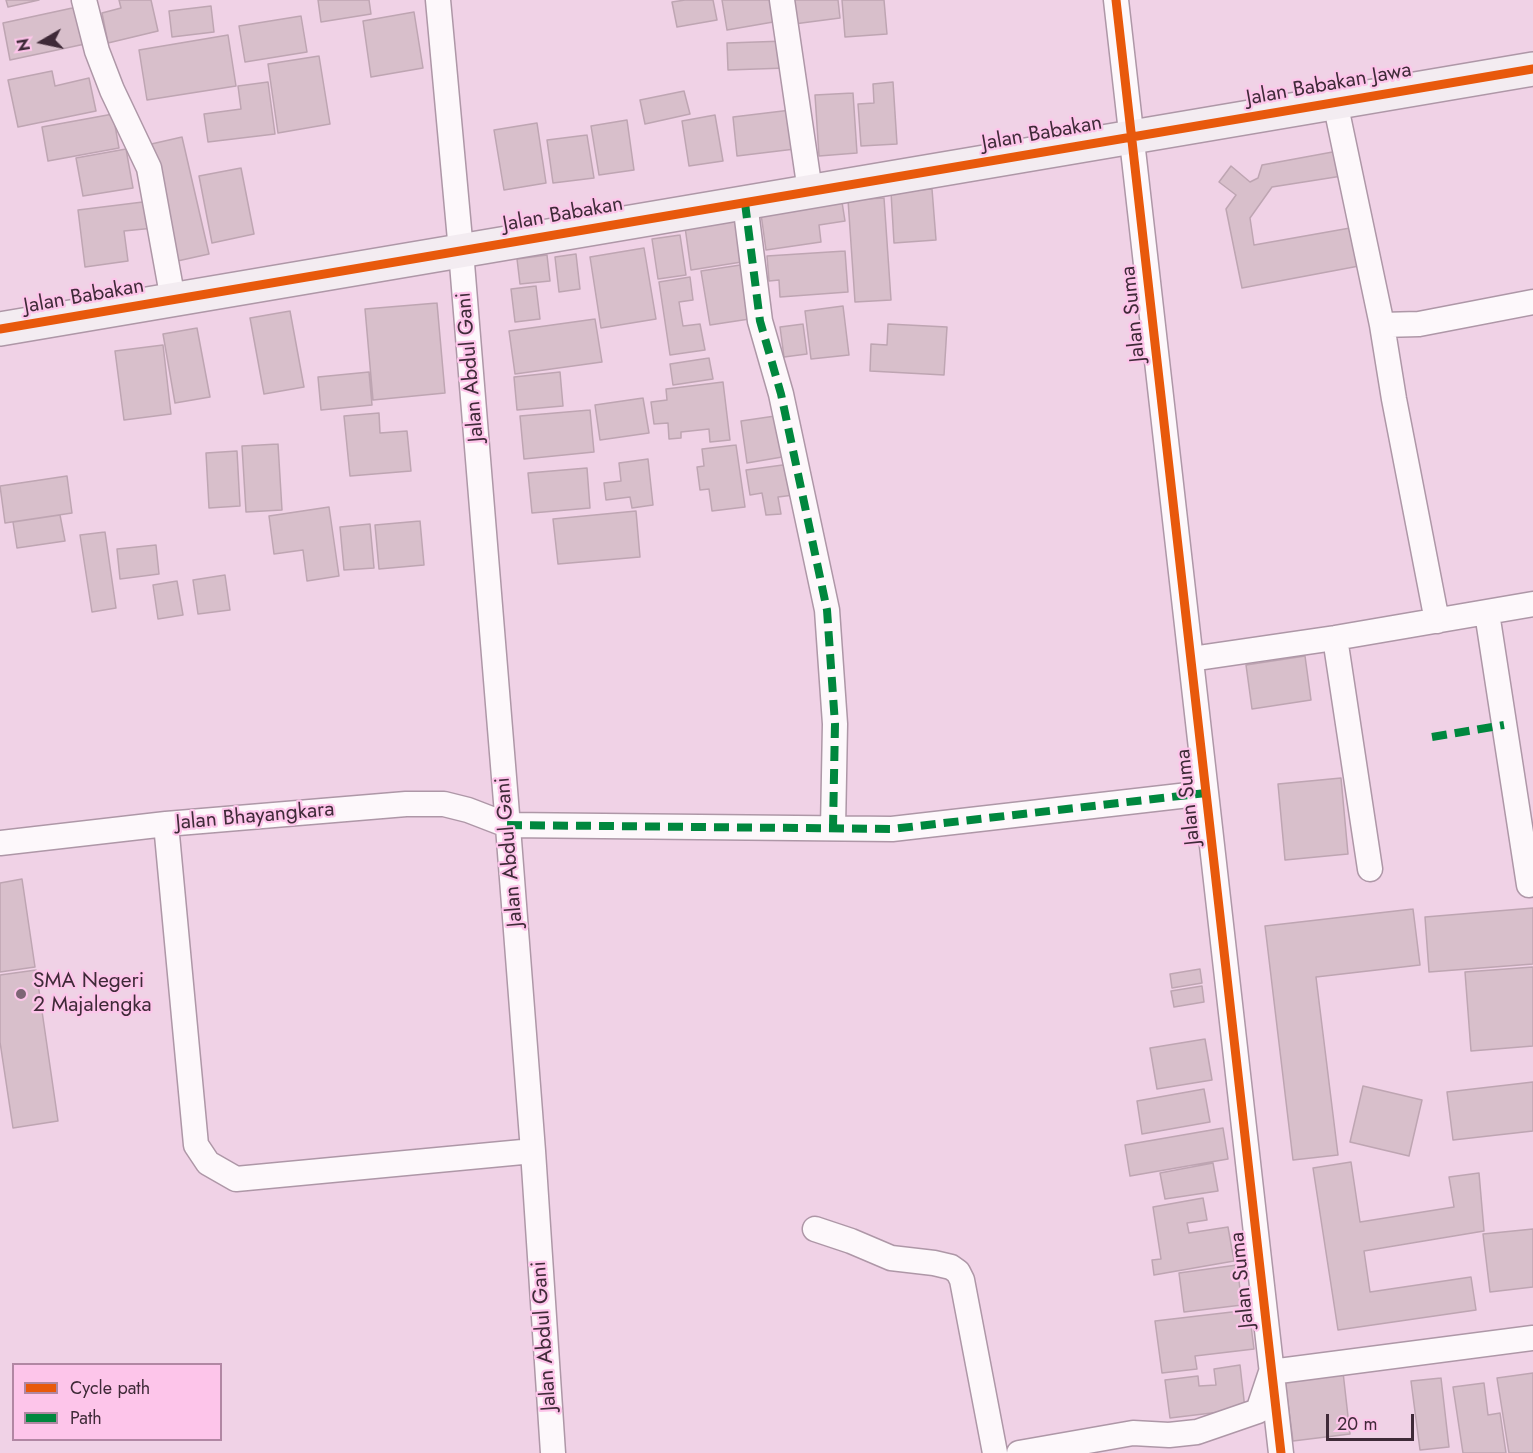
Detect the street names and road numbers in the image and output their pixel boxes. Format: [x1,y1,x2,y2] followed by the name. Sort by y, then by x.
[1244,58,1414,112] street label: Jalan Babakan Jawa
[980,111,1104,157] street label: Jalan Babakan
[501,192,625,238] street label: Jalan Babakan
[1116,265,1152,363] street label: Jalan Suma
[22,274,146,320] street label: Jalan Babakan
[452,291,490,443] street label: Jalan Abdul Gani
[1171,748,1207,846] street label: Jalan Suma
[491,776,529,928] street label: Jalan Abdul Gani
[175,798,335,836] street label: Jalan Bhayangkara
[1225,1231,1261,1329] street label: Jalan Suma
[527,1260,563,1412] street label: Jalan Abdul Gani

